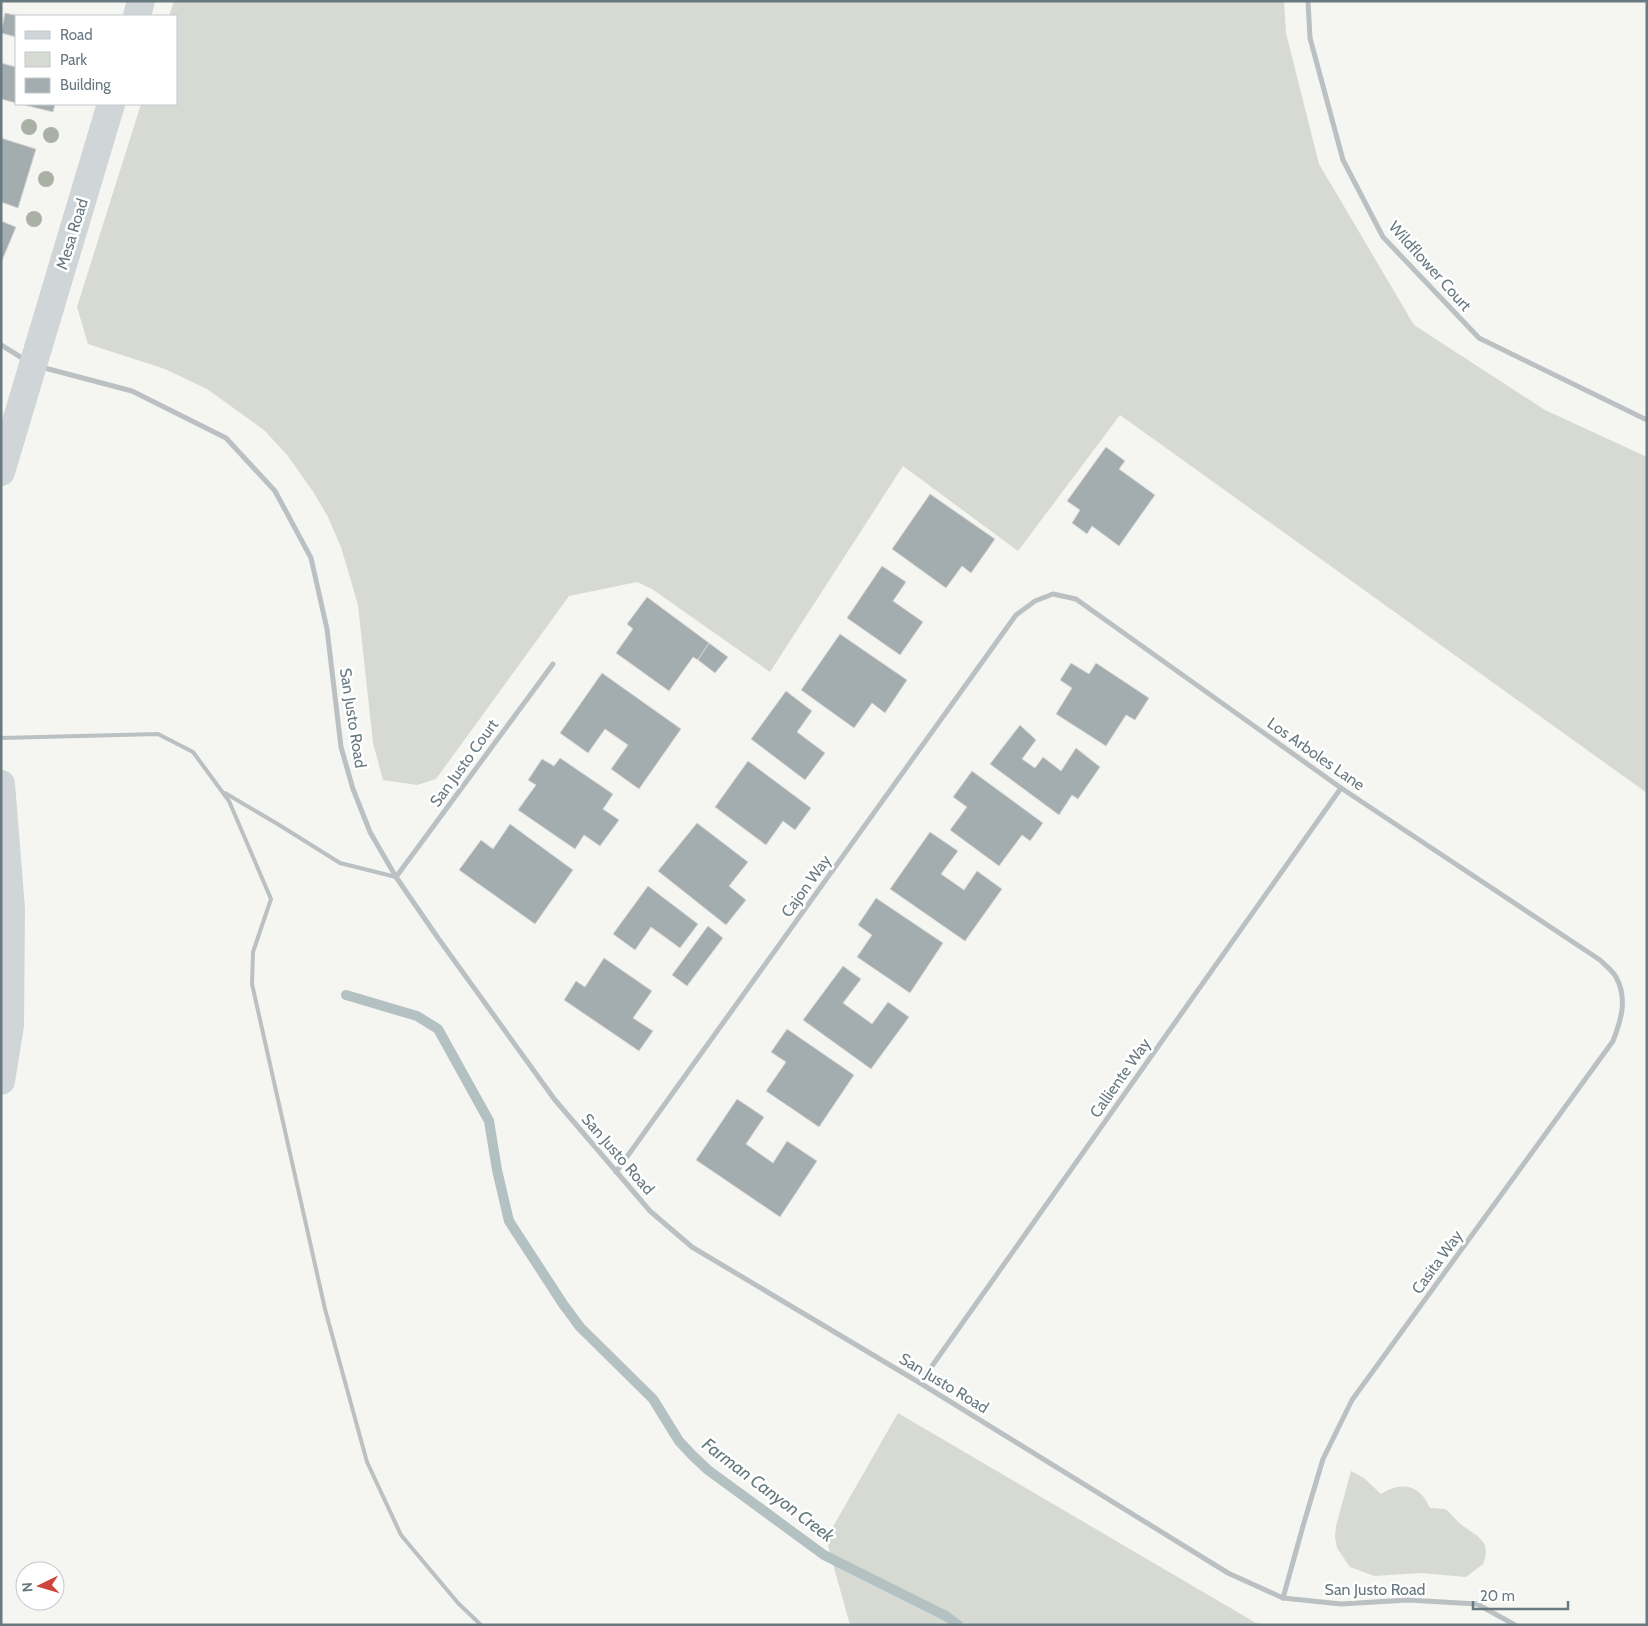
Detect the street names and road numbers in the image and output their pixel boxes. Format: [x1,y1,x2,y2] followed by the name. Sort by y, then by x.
[52,196,92,272] street label: Mesa Road
[1385,217,1476,315] street label: Wildflower Court
[336,667,370,769] street label: San Justo Road
[1264,713,1368,795] street label: Los Arboles Lane
[426,715,502,810] street label: San Justo Court
[777,851,835,921] street label: Cajon Way
[1086,1035,1154,1121] street label: Calliente Way
[578,1110,658,1198] street label: San Justo Road
[1408,1226,1466,1298] street label: Casita Way
[896,1349,992,1417] street label: San Justo Road
[1325,1580,1425,1599] street label: San Justo Road

